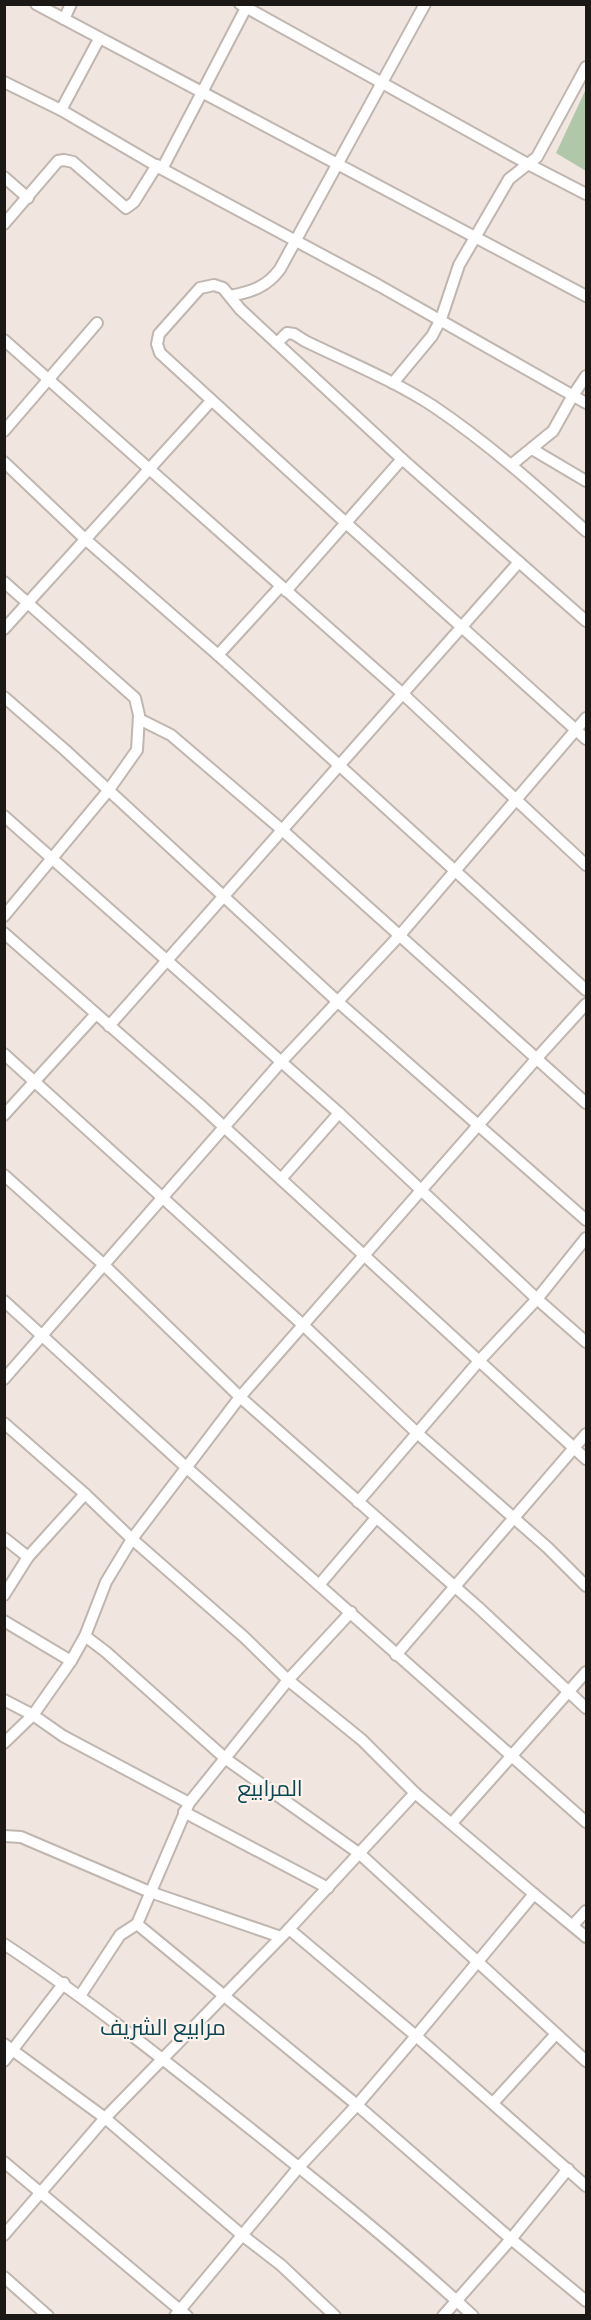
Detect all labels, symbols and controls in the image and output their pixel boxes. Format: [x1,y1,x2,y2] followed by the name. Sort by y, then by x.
[237,1773,303,1803] district label: المرابيع
[100,2012,226,2042] district label: مرابيع الشريف

